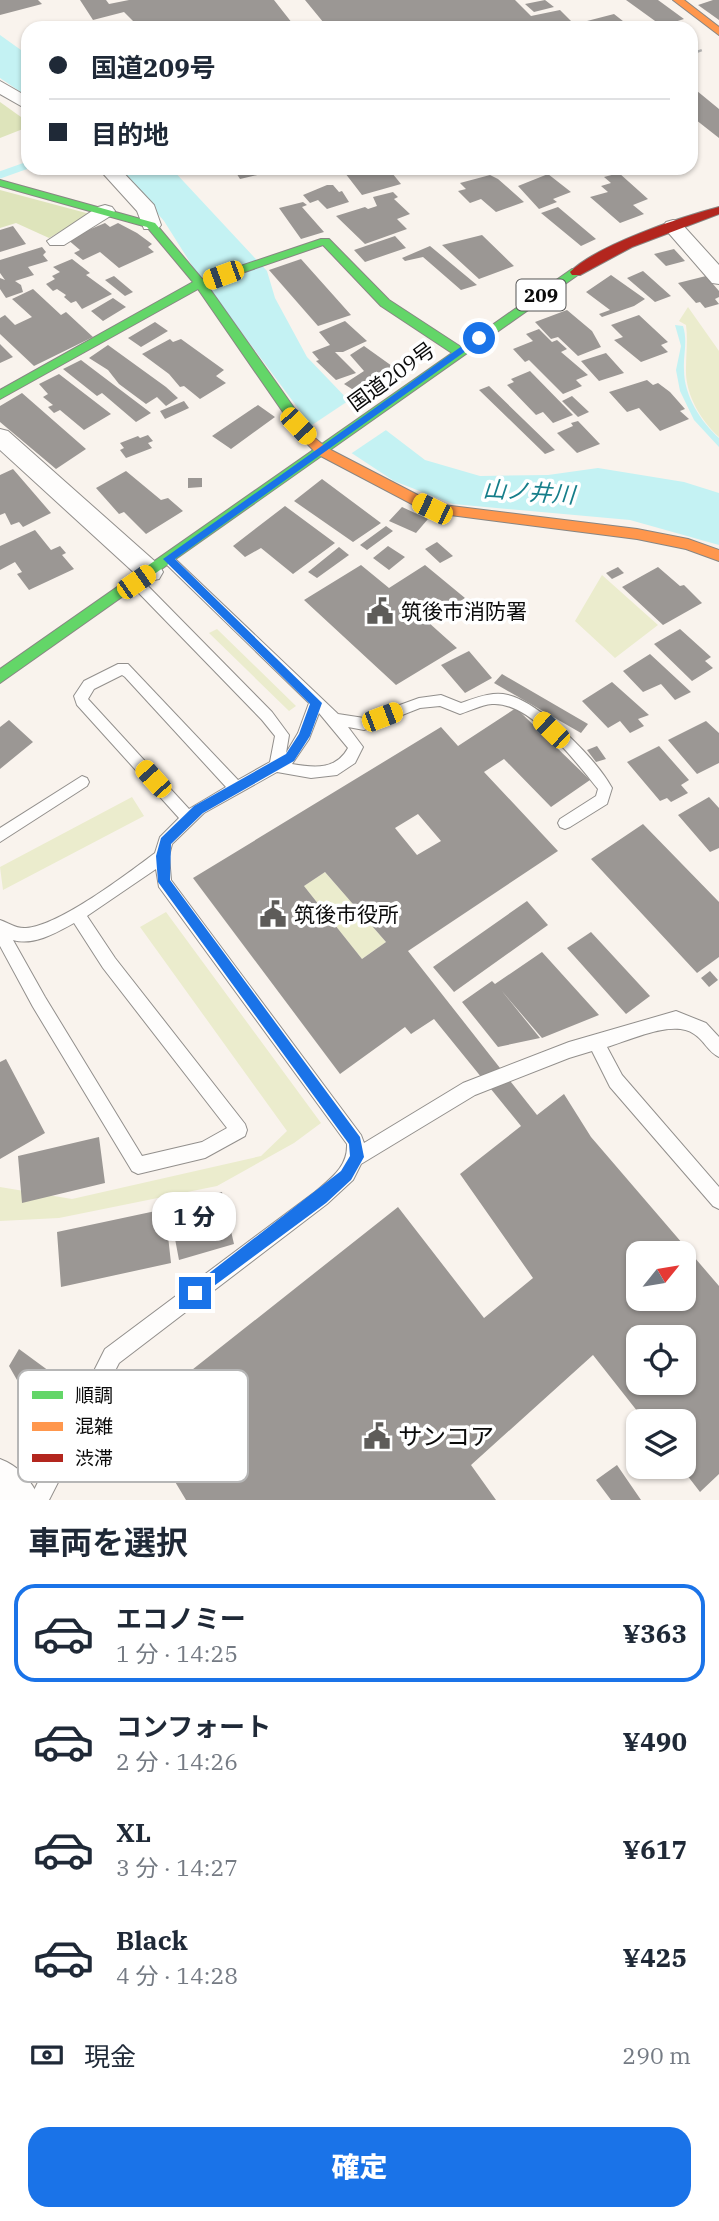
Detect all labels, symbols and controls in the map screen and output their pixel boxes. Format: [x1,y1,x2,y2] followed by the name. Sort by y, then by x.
[91,50,216,84] text: 国道209号
[91,117,169,151] text: 目的地
[200,258,247,292] car
[516,280,566,310] road number: 209
[463,322,495,354] route start
[342,335,440,417] street label: 国道209号
[276,403,321,449] car
[482,473,579,509] water label: 山ノ井川
[409,490,456,528] car
[113,561,160,603] car
[365,596,395,626] public building icon: 筑後市消防署
[401,597,527,625] place label: 筑後市消防署
[359,700,406,734] car
[529,708,574,752] car
[132,756,175,802] car
[258,899,288,929] public building icon: 筑後市役所
[294,900,399,928] place label: 筑後市役所
[153,1192,237,1240] callout: 1 分
[173,1201,215,1231] text: 1 分
[626,1241,696,1311] north arrow
[626,1241,696,1479] map controls
[179,1277,211,1309] route end
[626,1325,696,1395] button: locate
[18,1370,248,1482] legend
[75,1383,113,1407] text: 順調
[626,1409,696,1479] button: layers
[75,1414,113,1438] text: 混雑
[398,1420,494,1452] place label: サンコア
[362,1421,392,1451] public building icon: サンコア
[75,1446,113,1470] text: 渋滞
[28,1521,188,1563] text: 車両を選択
[116,1601,246,1635] text: エコノミー
[32,1602,95,1665] icon: car
[622,1616,687,1650] text: ¥363
[116,1638,238,1668] text: 1 分 · 14:25
[116,1709,271,1743] text: コンフォート
[32,1710,95,1773] icon: car
[622,1724,687,1758] text: ¥490
[116,1746,238,1776] text: 2 分 · 14:26
[116,1815,151,1849] text: XL
[32,1818,95,1881] icon: car
[622,1832,687,1866] text: ¥617
[116,1852,238,1882] text: 3 分 · 14:27
[116,1923,188,1957] text: Black
[32,1926,95,1989] icon: car
[622,1940,687,1974] text: ¥425
[116,1960,238,1990] text: 4 分 · 14:28
[28,2036,66,2074] icon: cash
[84,2039,136,2073] text: 現金
[622,2040,691,2070] text: 290 m
[28,2127,691,2207] button: 確定

